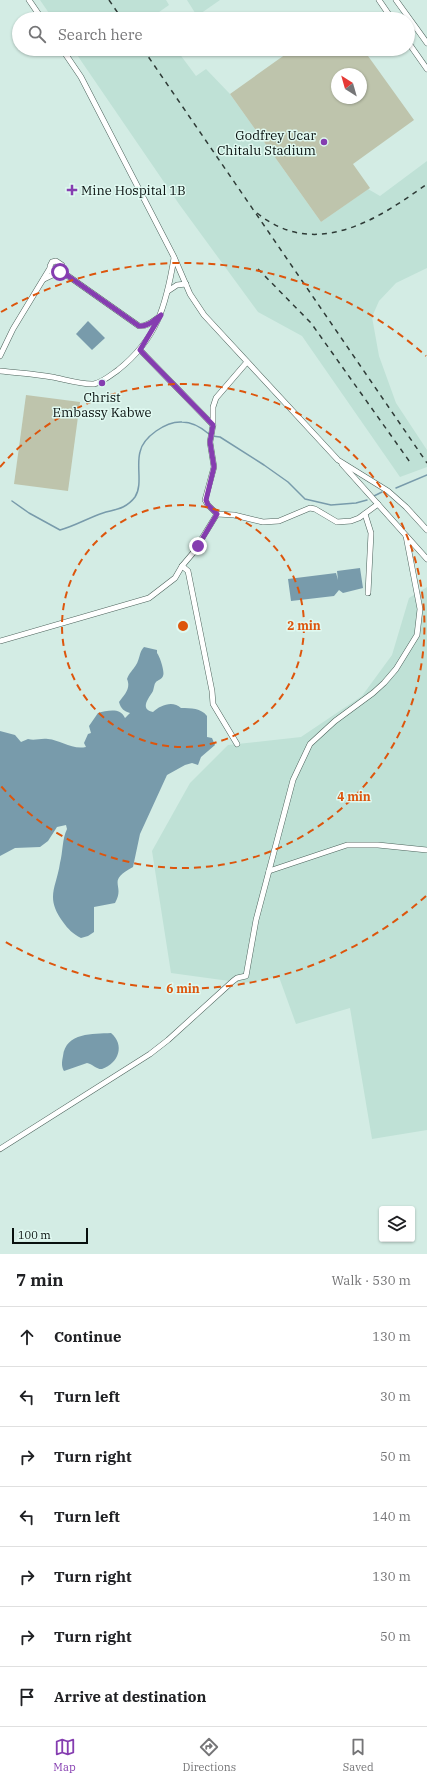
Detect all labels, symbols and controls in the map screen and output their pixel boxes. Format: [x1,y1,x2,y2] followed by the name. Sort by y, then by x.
[12,12,415,56] search box
[26,23,48,45] icon: search
[58,25,143,44] text: Search here
[331,68,367,104] north arrow
[217,127,316,159] place label: Godfrey Ucar Chitalu Stadium
[319,137,329,147] marker: Godfrey Ucar Chitalu Stadium
[81,182,186,199] place label: Mine Hospital 1B
[66,184,78,196] marker: Mine Hospital 1B
[51,263,69,281] route start
[97,378,107,388] marker: Christ Embassy Kabwe
[53,389,151,421] place label: Christ Embassy Kabwe
[189,537,207,555] route end
[287,618,321,633] text: 2 min
[176,619,190,633] centre of rings
[337,789,371,804] text: 4 min
[166,981,200,996] text: 6 min
[379,1206,415,1242] map controls
[379,1206,415,1242] button: layers
[12,1226,88,1245] scale bar
[18,1228,51,1242] text: 100 m
[16,1269,64,1291] text: 7 min
[332,1272,411,1289] text: Walk · 530 m
[16,1326,38,1348] icon: ahead
[54,1327,121,1346] text: Continue
[372,1328,411,1345] text: 130 m
[16,1386,38,1408] icon: left
[54,1387,120,1406] text: Turn left
[380,1388,411,1405] text: 30 m
[16,1446,38,1468] icon: right
[54,1447,132,1466] text: Turn right
[380,1448,411,1465] text: 50 m
[16,1506,38,1528] icon: left
[54,1507,120,1526] text: Turn left
[372,1508,411,1525] text: 140 m
[16,1566,38,1588] icon: right
[54,1567,132,1586] text: Turn right
[372,1568,411,1585] text: 130 m
[16,1626,38,1648] icon: right
[54,1627,132,1646] text: Turn right
[380,1628,411,1645] text: 50 m
[16,1686,38,1708] icon: arrive
[54,1687,206,1706] text: Arrive at destination
[53,1736,76,1774] tab: Map
[182,1736,236,1774] tab: Directions
[343,1736,374,1774] tab: Saved

